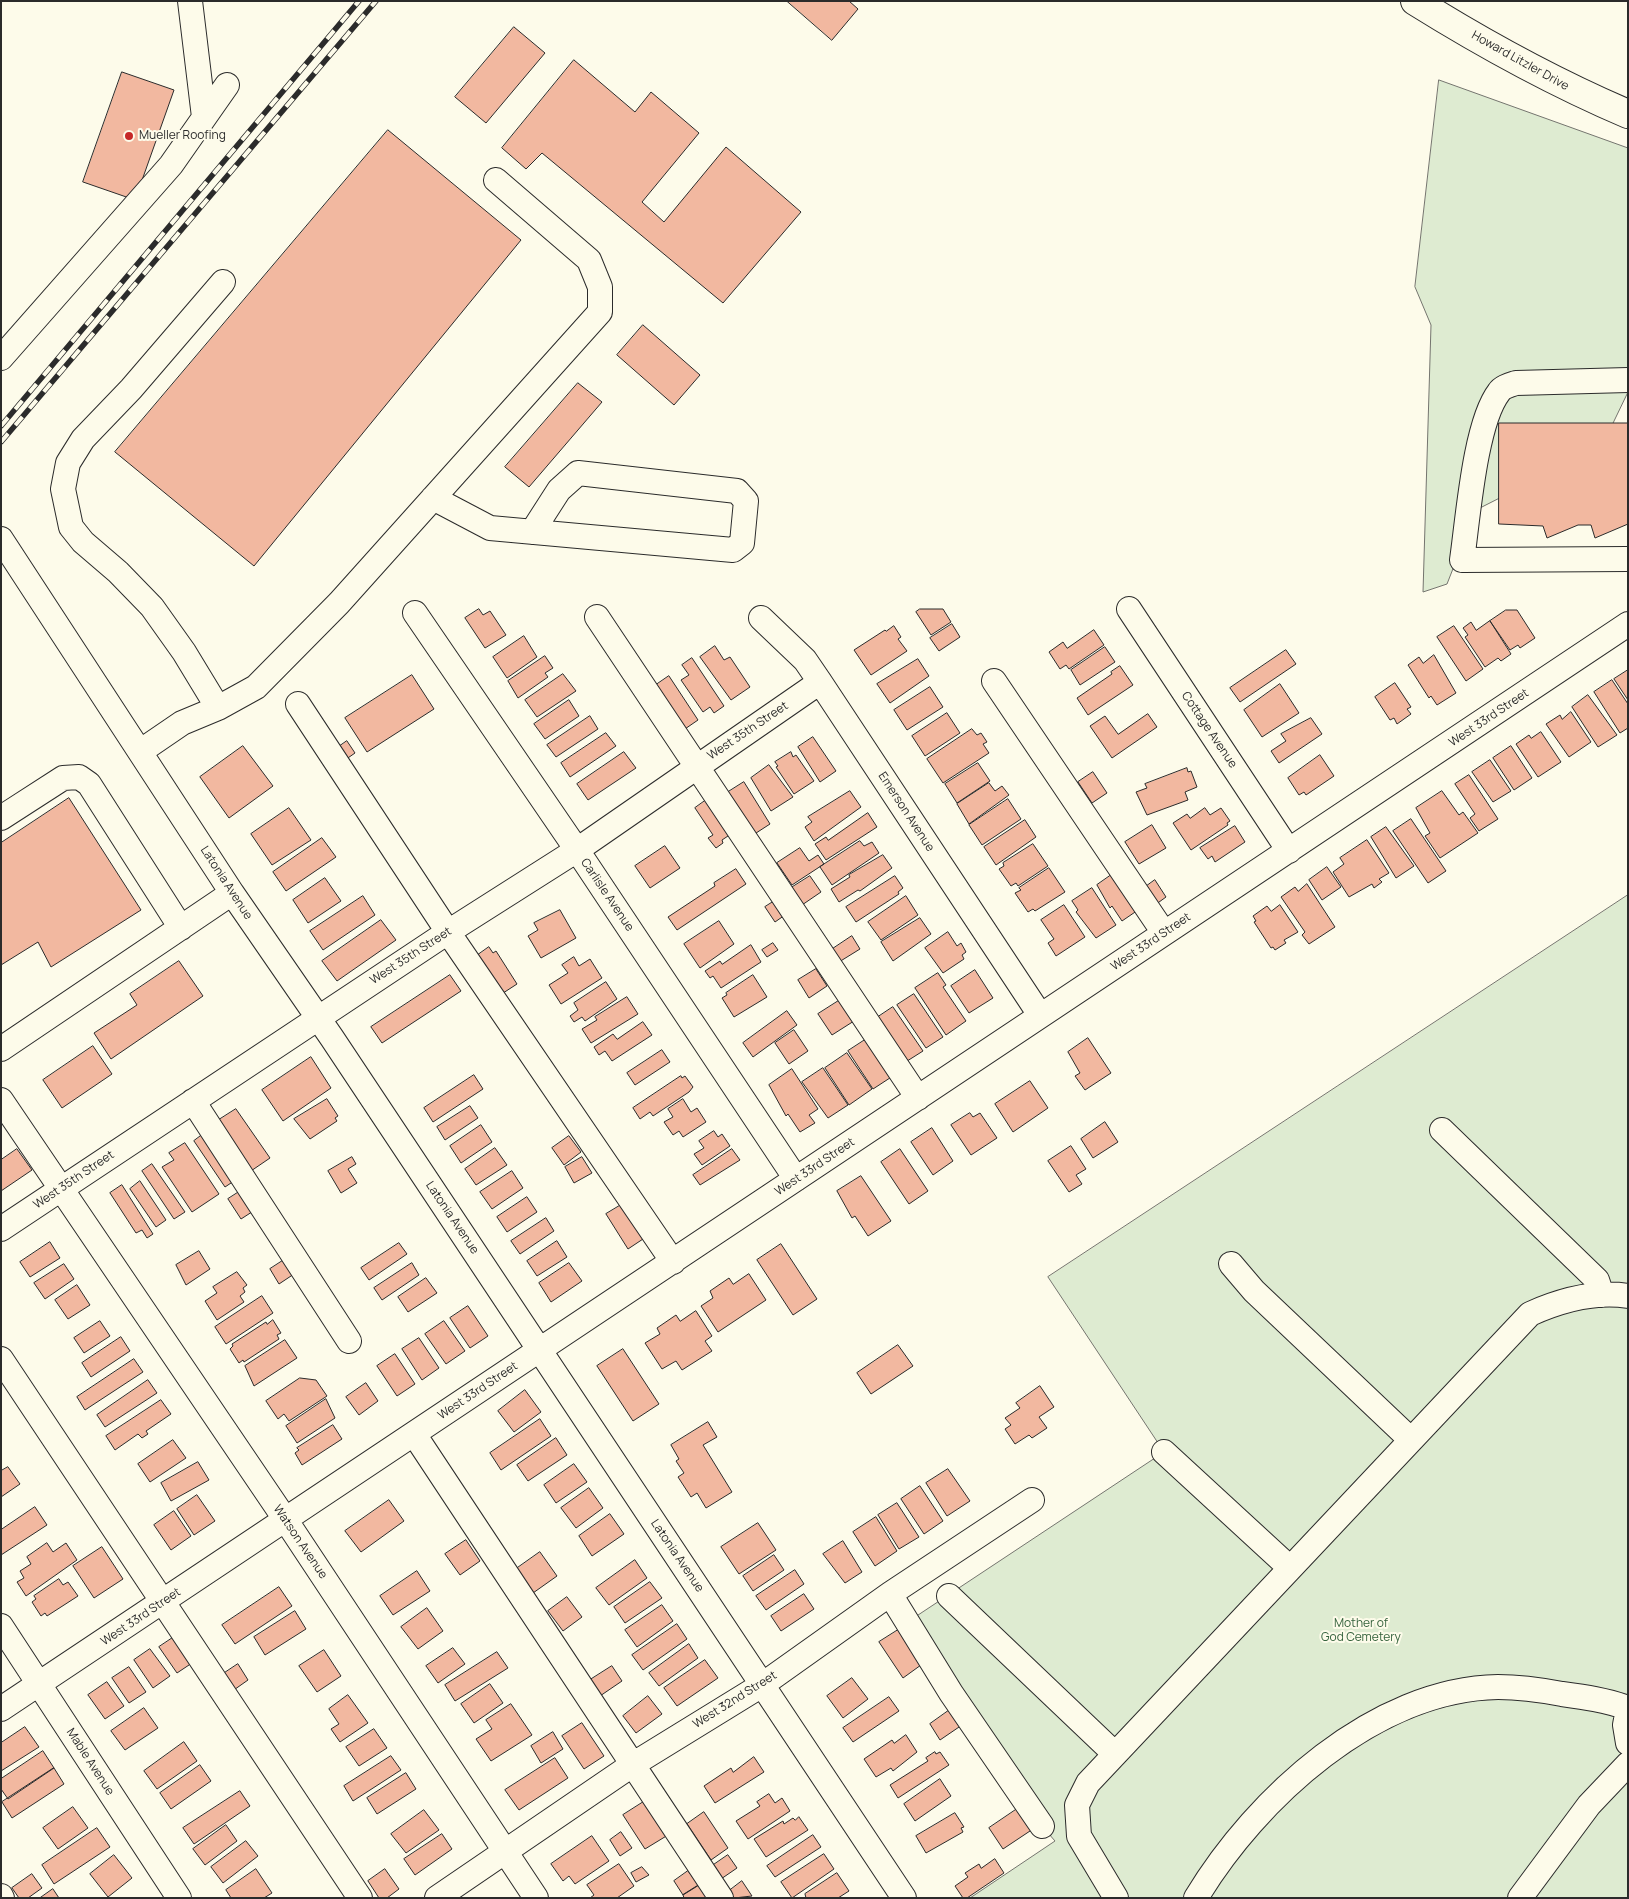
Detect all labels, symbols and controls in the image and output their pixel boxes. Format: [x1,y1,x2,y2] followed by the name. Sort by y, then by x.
[1469,28,1571,94] street label: Howard Litzler Drive
[139,129,226,143] place label: Mueller Roofing
[123,130,135,142] marker: Mueller Roofing
[1446,686,1532,750] street label: West 33rd Street
[1178,689,1240,771] street label: Cottage Avenue
[705,699,791,763] street label: West 35th Street
[875,769,937,855] street label: Emerson Avenue
[197,844,255,922] street label: Latonia Avenue
[577,856,637,934] street label: Carlisle Avenue
[1108,910,1194,974] street label: West 33rd Street
[368,924,454,988] street label: West 35th Street
[772,1135,858,1199] street label: West 33rd Street
[31,1148,117,1212] street label: West 35th Street
[422,1179,482,1257] street label: Latonia Avenue
[435,1359,521,1423] street label: West 33rd Street
[270,1502,330,1582] street label: Watson Avenue
[647,1517,707,1595] street label: Latonia Avenue
[98,1585,184,1649] street label: West 33rd Street
[1321,1617,1401,1645] park label: Mother of God Cemetery
[690,1668,780,1732] street label: West 32nd Street
[63,1726,117,1798] street label: Mable Avenue

